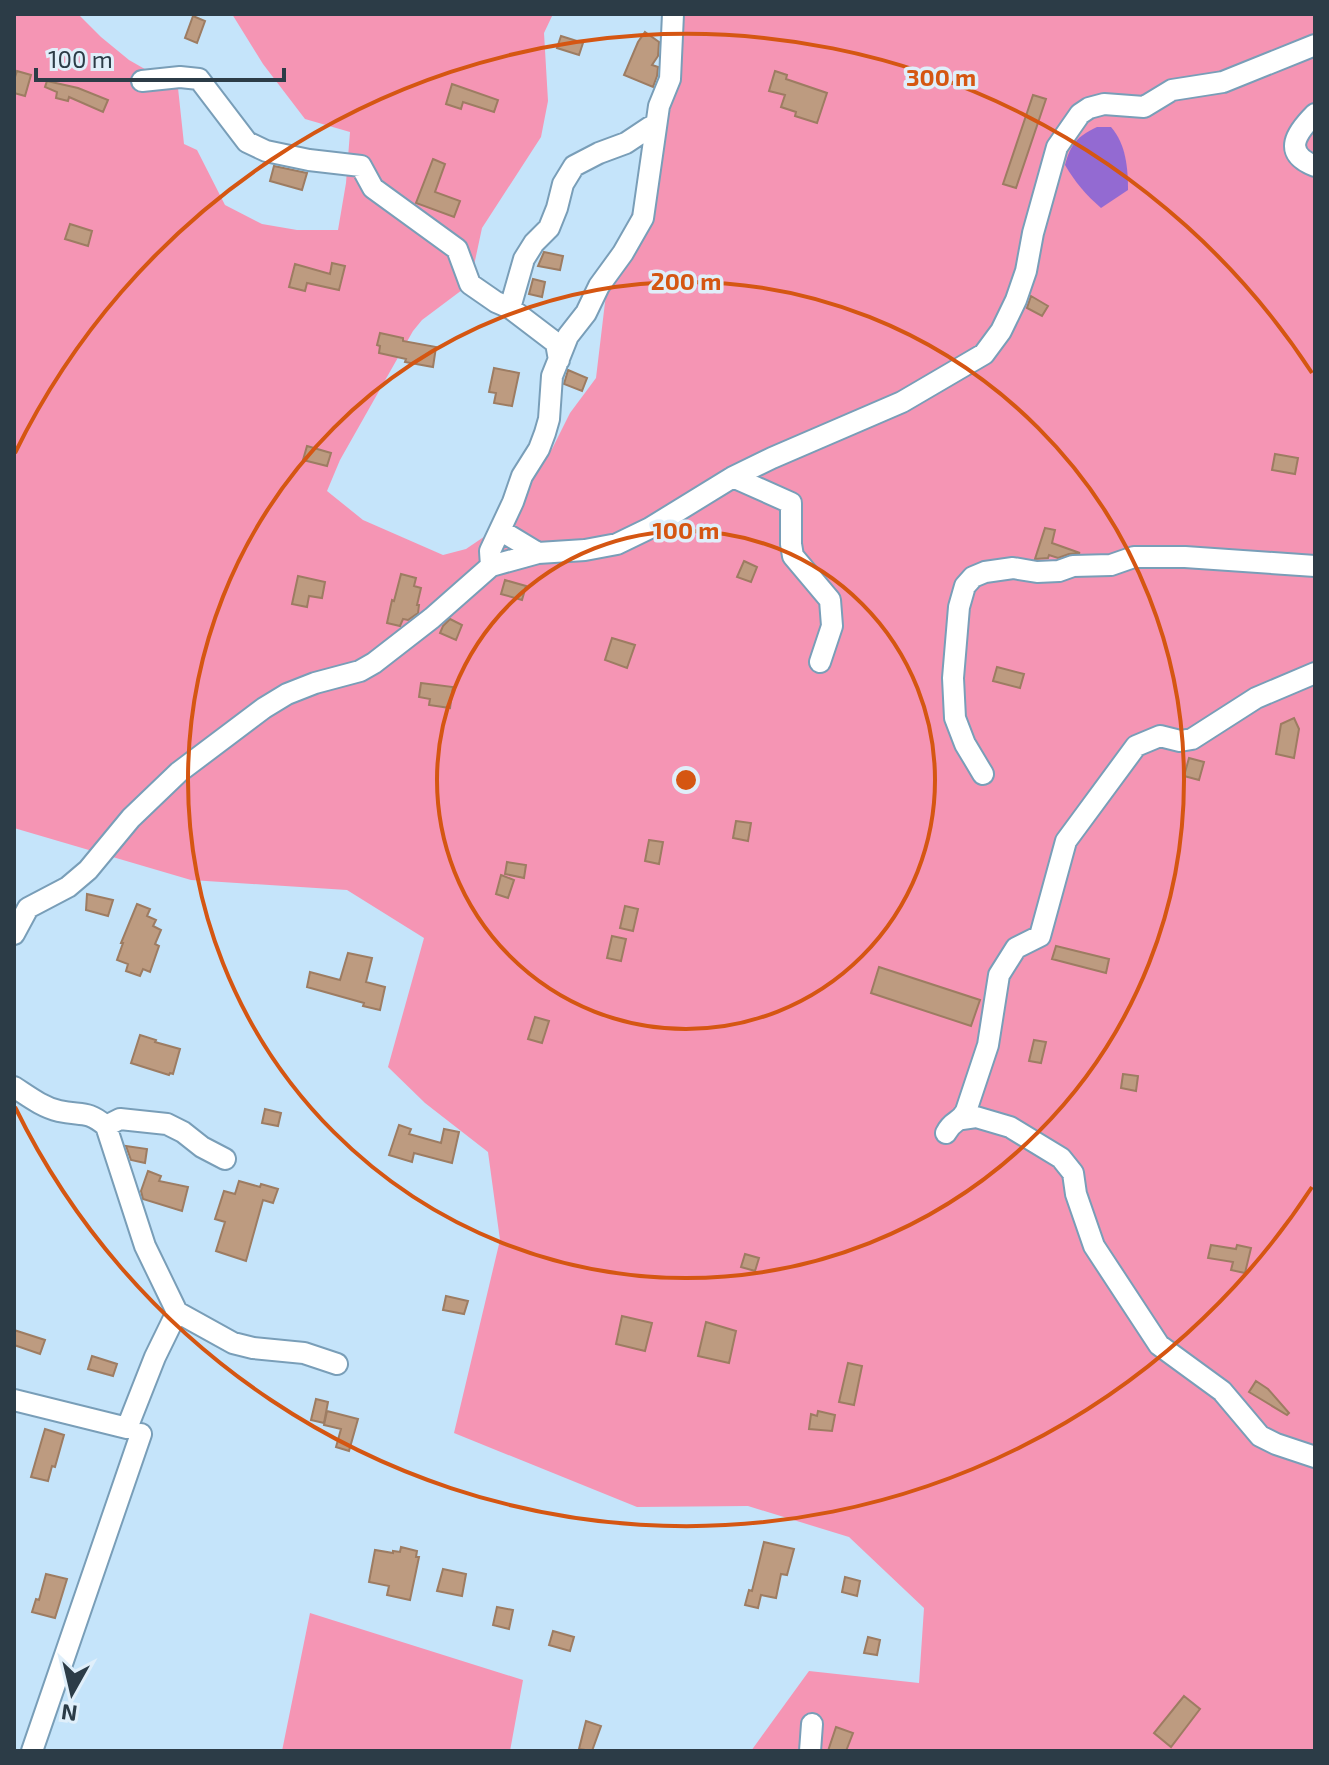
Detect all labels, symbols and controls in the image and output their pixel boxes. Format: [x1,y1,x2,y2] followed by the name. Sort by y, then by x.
[36,32,284,82] scale bar
[48,44,113,73] text: 100 m
[906,62,976,91] text: 300 m
[651,266,721,295] text: 200 m
[653,515,719,544] text: 100 m
[672,766,700,794] centre of rings
[32,1653,112,1733] north arrow
[59,1700,79,1728] text: N

